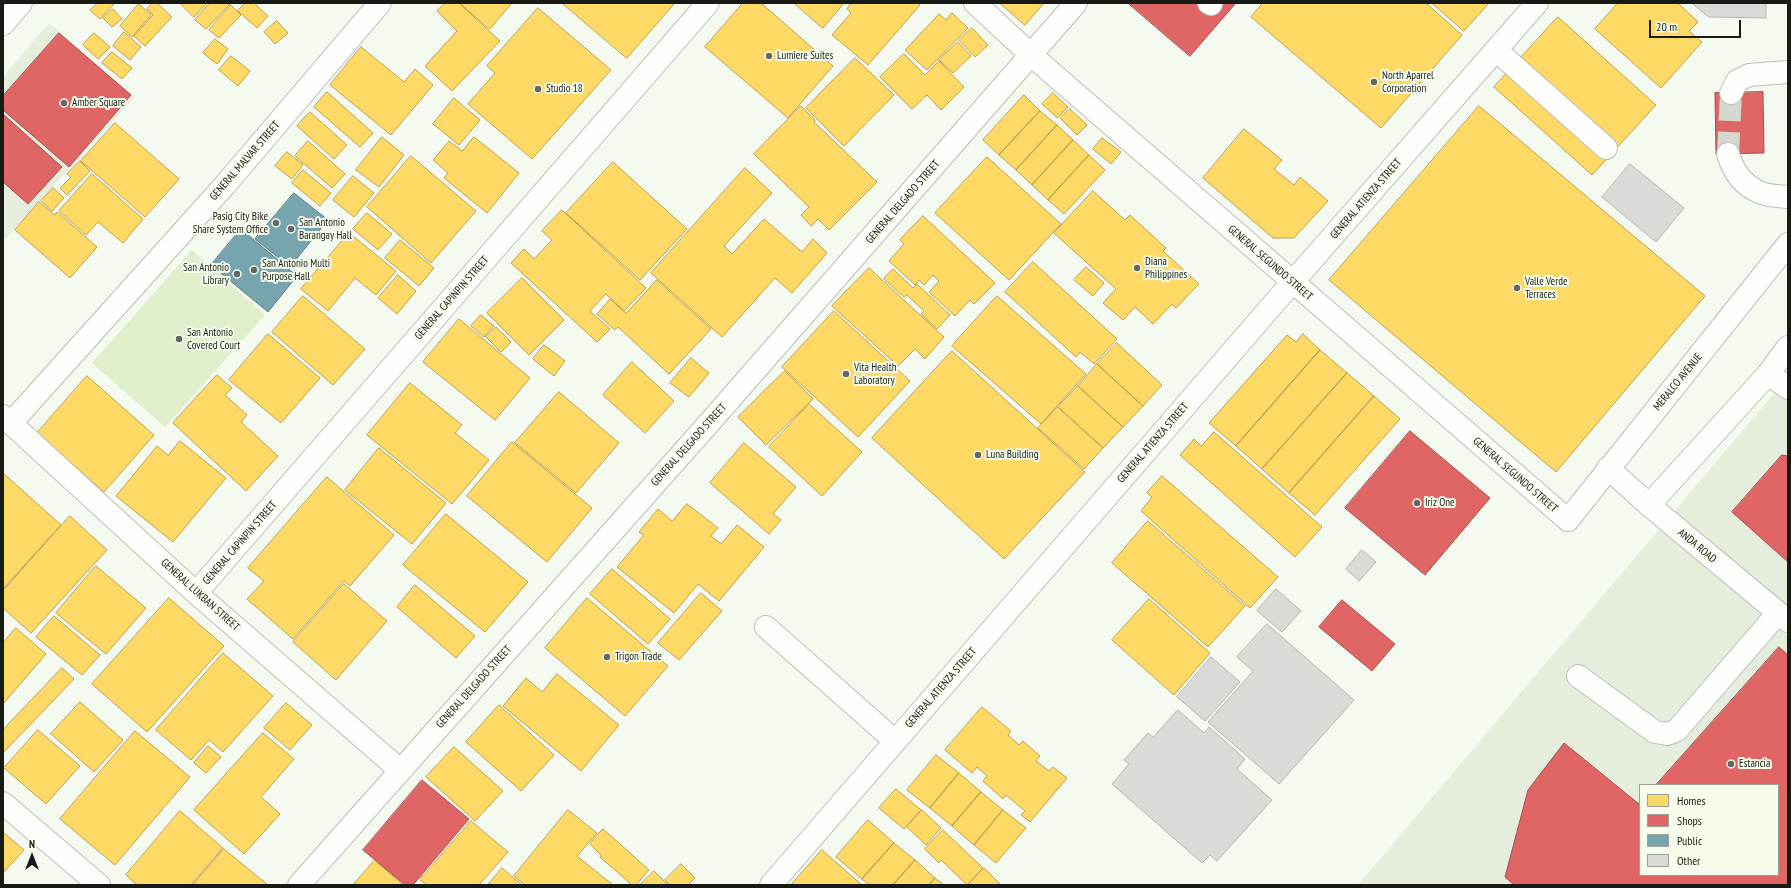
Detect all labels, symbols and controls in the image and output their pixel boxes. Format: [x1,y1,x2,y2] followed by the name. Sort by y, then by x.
[1651,12,1743,38] scale bar
[1656,19,1677,34] text: 20 m
[777,49,833,63] place label: Lumiere Suites
[764,51,774,61] marker: Lumiere Suites
[1382,69,1434,95] place label: North Aparrel Corporation
[1369,77,1379,87] marker: North Aparrel Corporation
[546,82,583,96] place label: Studio 18
[533,84,543,94] marker: Studio 18
[72,96,125,110] place label: Amber Square
[59,98,69,108] marker: Amber Square
[207,119,283,203] street label: GENERAL MALVAR STREET
[1328,156,1404,242] street label: GENERAL ATIENZA STREET
[863,158,943,246] street label: GENERAL DELGADO STREET
[193,210,268,236] place label: Pasig City Bike Share System Office
[299,216,352,242] place label: San Antonio Barangay Hall
[271,218,281,228] marker: Pasig City Bike Share System Office
[1225,223,1315,303] street label: GENERAL SEGUNDO STREET
[286,224,296,234] marker: San Antonio Barangay Hall
[412,254,492,342] street label: GENERAL CAPINPIN STREET
[1145,255,1187,281] place label: Diana Philippines
[262,257,330,283] place label: San Antonio Multi Purpose Hall
[183,261,229,287] place label: San Antonio Library
[1132,263,1142,273] marker: Diana Philippines
[249,265,259,275] marker: San Antonio Multi Purpose Hall
[232,269,242,279] marker: San Antonio Library
[1525,275,1567,301] place label: Valle Verde Terraces
[1512,283,1522,293] marker: Valle Verde Terraces
[187,326,240,352] place label: San Antonio Covered Court
[174,334,184,344] marker: San Antonio Covered Court
[1651,351,1705,413] street label: MERALCO AVENUE
[854,361,897,387] place label: Vita Health Laboratory
[841,369,851,379] marker: Vita Health Laboratory
[1115,400,1191,486] street label: GENERAL ATIENZA STREET
[649,401,729,489] street label: GENERAL DELGADO STREET
[1470,435,1560,515] street label: GENERAL SEGUNDO STREET
[986,448,1038,462] place label: Luna Building
[973,450,983,460] marker: Luna Building
[1425,496,1455,510] place label: Iriz One
[1412,498,1422,508] marker: Iriz One
[200,499,280,587] street label: GENERAL CAPINPIN STREET
[1675,526,1719,566] street label: ANDA ROAD
[158,556,242,634] street label: GENERAL LUKBAN STREET
[434,643,514,731] street label: GENERAL DELGADO STREET
[903,645,979,731] street label: GENERAL ATIENZA STREET
[615,650,662,664] place label: Trigon Trade
[602,652,612,662] marker: Trigon Trade
[1739,757,1770,771] place label: Estancia
[1726,759,1736,769] marker: Estancia
[1639,784,1779,876] legend
[1677,793,1705,808] text: Homes
[1677,813,1702,828] text: Shops
[1677,833,1702,848] text: Public
[12,836,52,876] north arrow
[29,837,35,851] text: N
[1677,853,1700,868] text: Other

